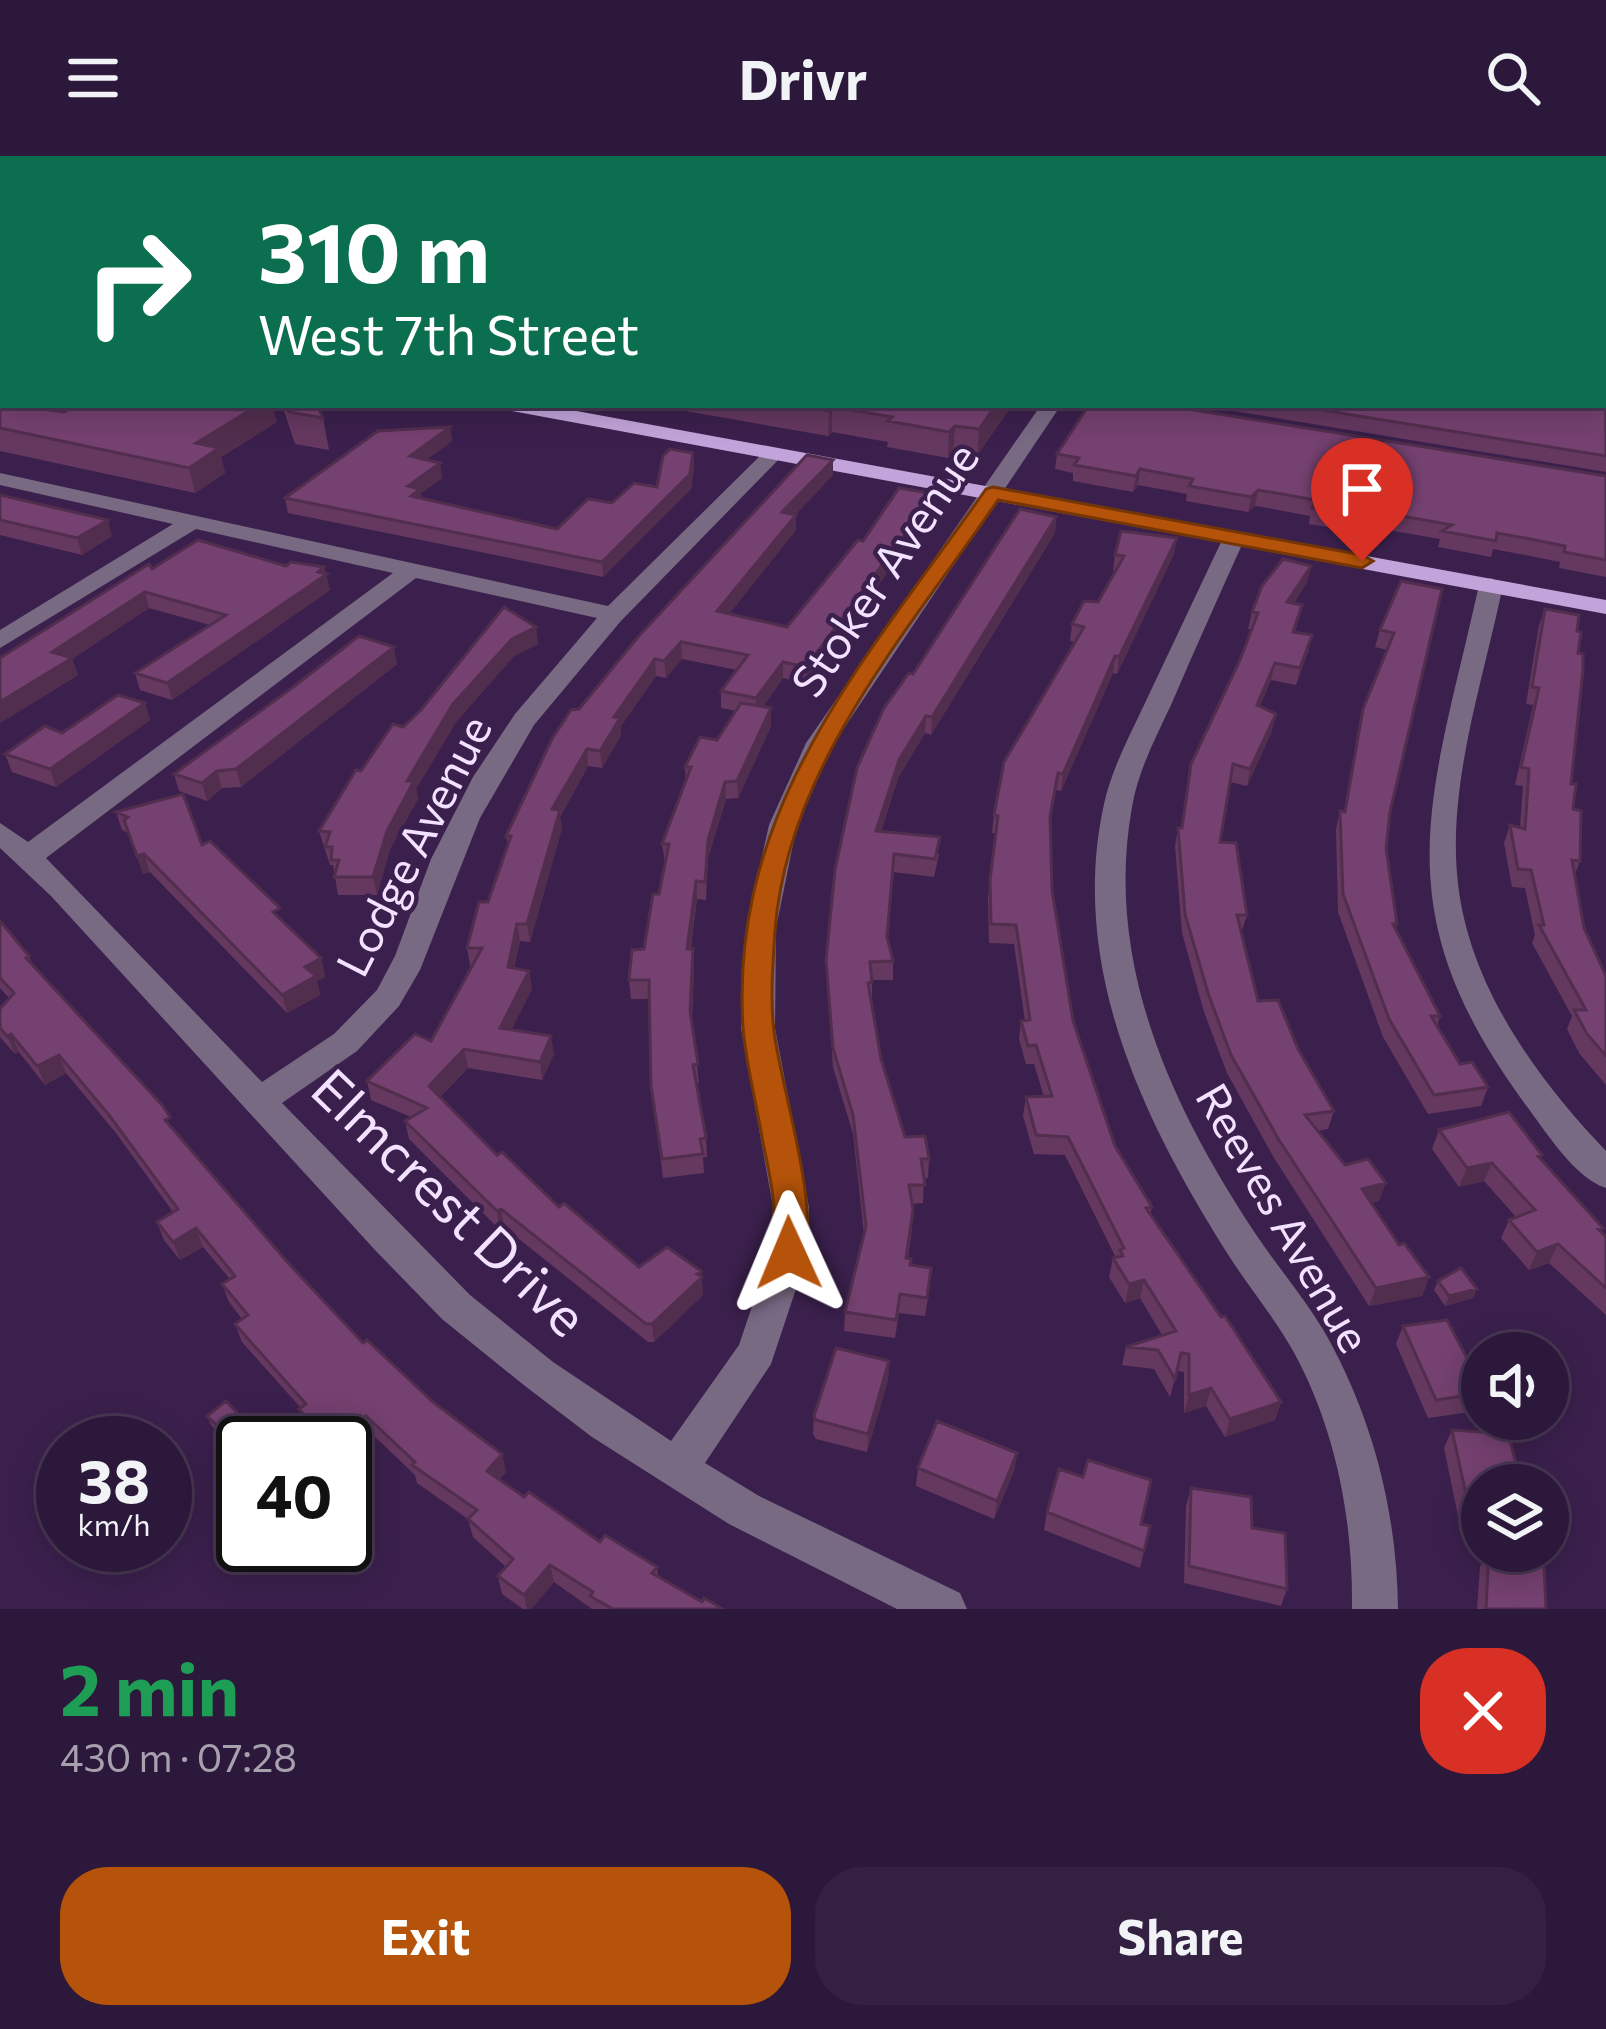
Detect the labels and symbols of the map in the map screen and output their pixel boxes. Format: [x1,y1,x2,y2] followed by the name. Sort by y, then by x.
[778,431,988,706] street label: Stoker Avenue
[1311,438,1413,561] pin
[323,705,501,984] street label: Lodge Avenue
[300,1053,602,1348] street label: Elmcrest Drive
[1186,1073,1384,1361] street label: Reeves Avenue
[726,1190,852,1316] position arrow
[216,1416,372,1572] speed limit sign: 40

